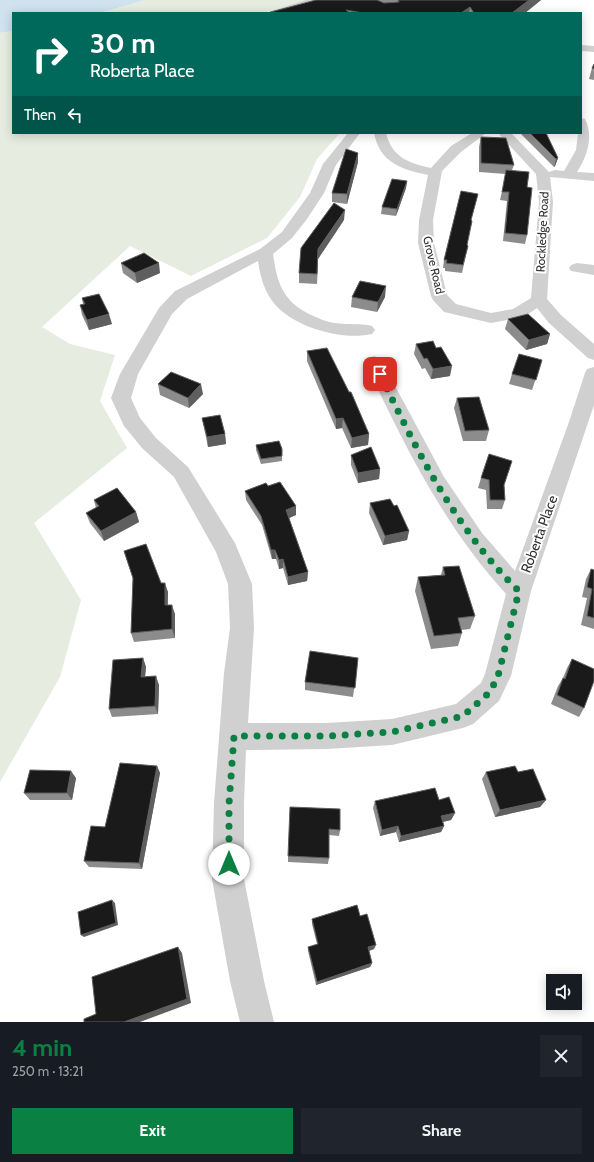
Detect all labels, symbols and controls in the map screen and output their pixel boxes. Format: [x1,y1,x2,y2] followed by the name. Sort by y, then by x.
[90,26,156,60] text: 30 m
[24,28,76,80] icon: right
[90,60,194,82] text: Roberta Place
[64,104,86,126] icon: left
[24,106,56,124] text: Then
[532,191,552,273] street label: Rockledge Road
[420,235,448,295] street label: Grove Road
[363,357,397,391] pin
[369,363,391,385] icon: arrive
[517,493,561,575] street label: Roberta Place
[208,843,250,885] position arrow
[546,974,582,1010] map controls
[546,974,582,1010] button: sound
[12,1033,72,1062] text: 4 min
[540,1035,582,1077] button: close
[12,1063,83,1079] text: 250 m · 13:21
[12,1108,293,1154] button: Exit
[301,1108,582,1154] button: Share

